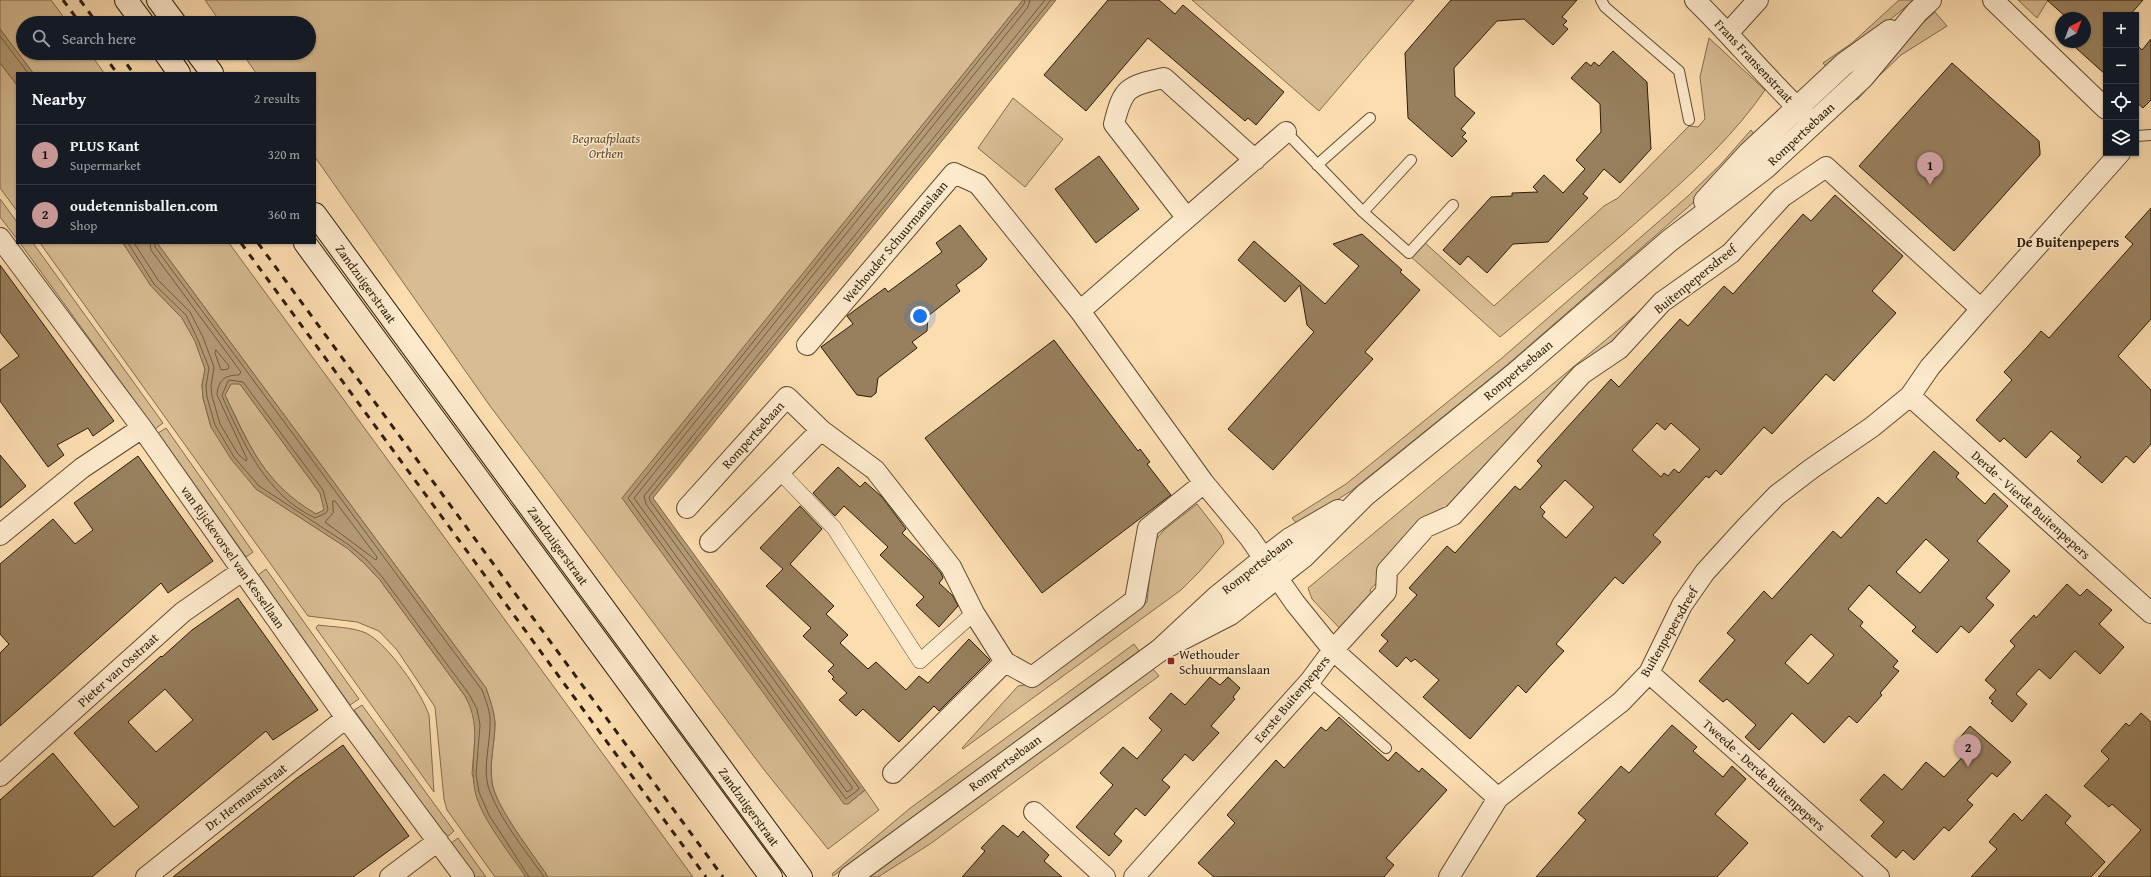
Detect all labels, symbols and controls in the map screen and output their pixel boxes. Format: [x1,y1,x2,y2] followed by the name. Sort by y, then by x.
[2055,12,2091,48] north arrow
[2103,12,2139,156] map controls
[2103,12,2139,48] button: +
[1710,15,1798,107] street label: Frans Fransenstraat
[16,16,316,60] search box
[30,27,52,49] icon: search
[62,28,136,49] text: Search here
[2103,48,2139,84] button: −
[2103,84,2139,120] button: locate
[32,86,86,111] text: Nearby
[254,89,300,108] text: 2 results
[1763,97,1839,170] street label: Rompertsebaan
[2103,120,2139,156] button: layers
[571,129,640,163] park label: Begraafplaats Orthen
[70,135,140,156] text: PLUS Kant
[42,145,48,164] text: 1
[268,145,300,164] text: 320 m
[1917,152,1943,185] pin: 1
[70,156,141,175] text: Supermarket
[838,176,952,307] street label: Wethouder Schuurmanslaan
[70,195,218,216] text: oudetennisballen.com
[42,205,48,224] text: 2
[268,205,300,224] text: 360 m
[70,216,97,235] text: Shop
[2017,232,2119,252] district label: De Buitenpepers
[1650,239,1742,318] street label: Buitenpepersdreef
[331,241,401,328] street label: Zandzuigerstraat
[910,306,930,326] your location
[1479,335,1557,405] street label: Rompertsebaan
[717,396,789,473] street label: Rompertsebaan
[1967,446,2095,564] street label: Derde - Vierde Buitenpepers
[176,482,290,633] street label: van Rijckevorsel van Kessellaan
[523,503,593,590] street label: Zandzuigerstraat
[1218,531,1297,599] street label: Rompertsebaan
[1635,582,1703,681] street label: Buitenpepersdreef
[73,628,163,712] street label: Pieter van Osstraat
[1179,645,1271,679] place label: Wethouder Schuurmanslaan
[1250,651,1334,747] street label: Eerste Buitenpepers
[1166,656,1176,666] marker: Wethouder Schuurmanslaan
[1698,715,1830,835] street label: Tweede - Derde Buitenpepers
[965,730,1046,796] street label: Rompertsebaan
[1955,734,1981,767] pin: 2
[201,759,291,835] street label: Dr. Hermansstraat
[714,764,784,851] street label: Zandzuigerstraat

